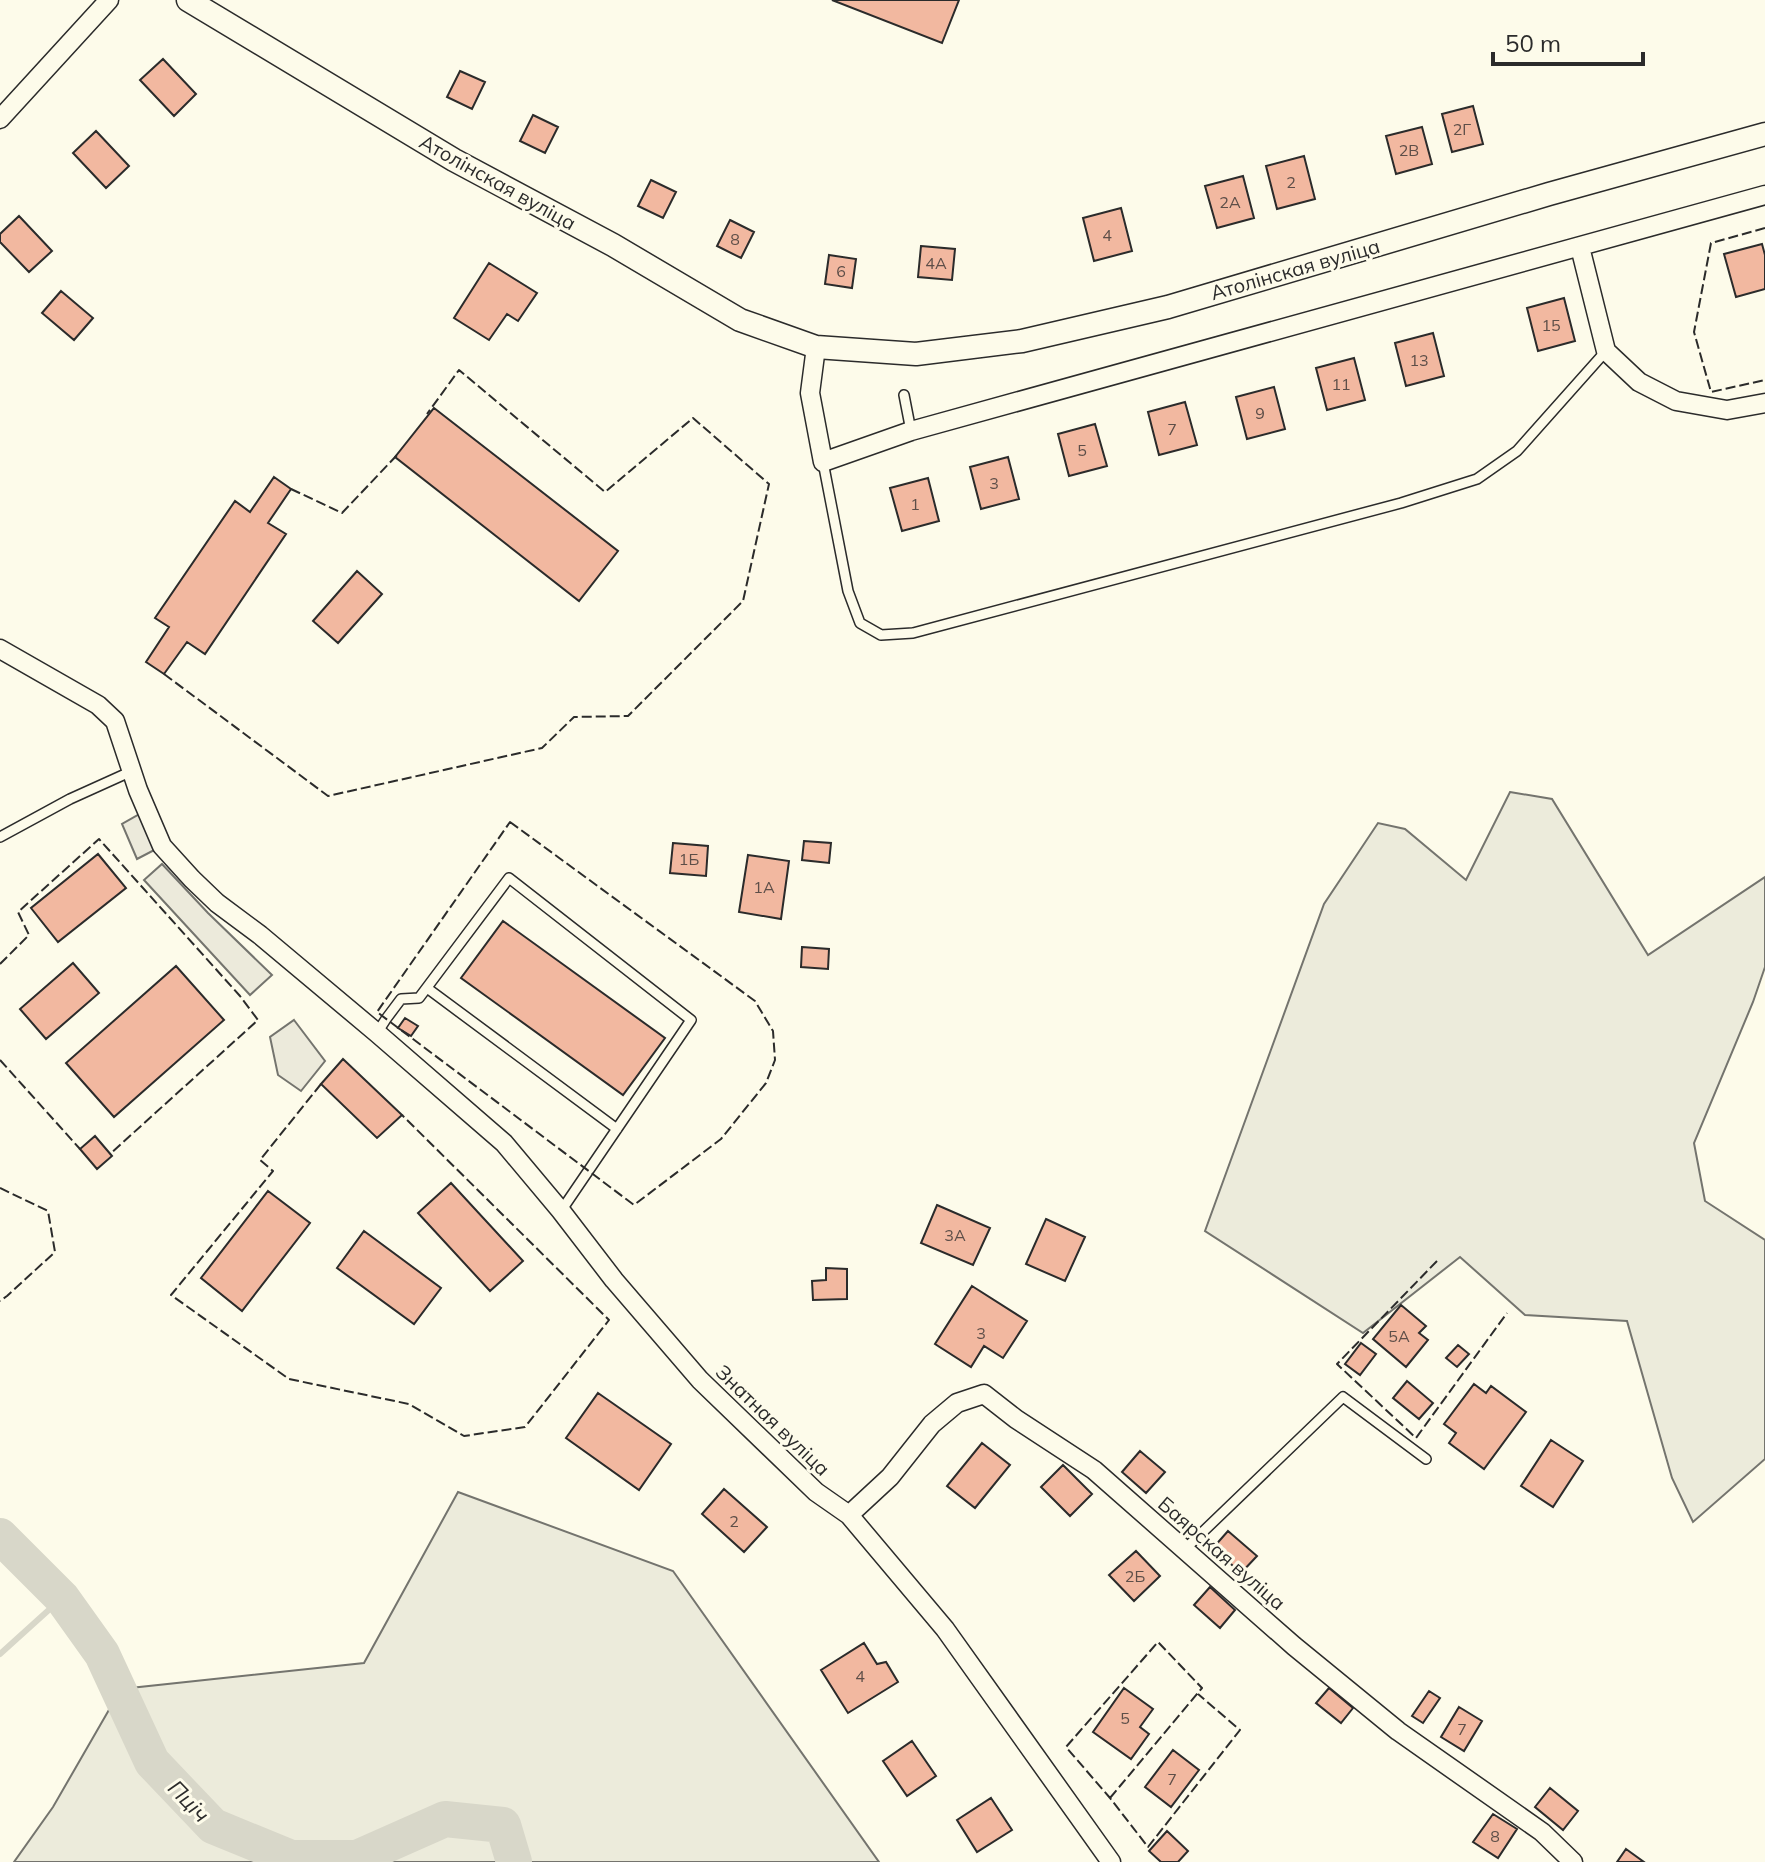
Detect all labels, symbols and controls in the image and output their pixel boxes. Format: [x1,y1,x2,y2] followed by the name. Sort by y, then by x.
[1493,16,1643,66] scale bar
[1505,28,1561,58] text: 50 m
[1453,119,1471,139] house number: 2Г
[415,129,581,235] street label: Атолінская вуліца
[1399,140,1419,160] house number: 2В
[1286,172,1296,192] house number: 2
[1219,192,1241,212] house number: 2А
[1102,225,1112,245] house number: 4
[730,229,740,249] house number: 8
[1207,233,1383,305] street label: Атолінская вуліца
[925,253,947,273] house number: 4А
[836,261,846,281] house number: 6
[1541,315,1561,335] house number: 15
[1409,350,1429,370] house number: 13
[1331,374,1351,394] house number: 11
[1255,403,1265,423] house number: 9
[1167,419,1177,439] house number: 7
[1077,440,1087,460] house number: 5
[989,473,999,493] house number: 3
[910,494,920,514] house number: 1
[679,849,699,869] house number: 1Б
[753,877,775,897] house number: 1А
[944,1225,966,1245] house number: 3А
[976,1323,986,1343] house number: 3
[1388,1326,1410,1346] house number: 5А
[711,1359,835,1481] street label: Знатная вуліца
[1153,1491,1291,1615] street label: Баярская вуліца
[729,1511,739,1531] house number: 2
[1125,1566,1145,1586] house number: 2Б
[855,1666,865,1686] house number: 4
[1120,1708,1130,1728] house number: 5
[1457,1719,1467,1739] house number: 7
[1167,1769,1177,1789] house number: 7
[162,1774,216,1828] water label: Пціч
[1490,1826,1500,1846] house number: 8

